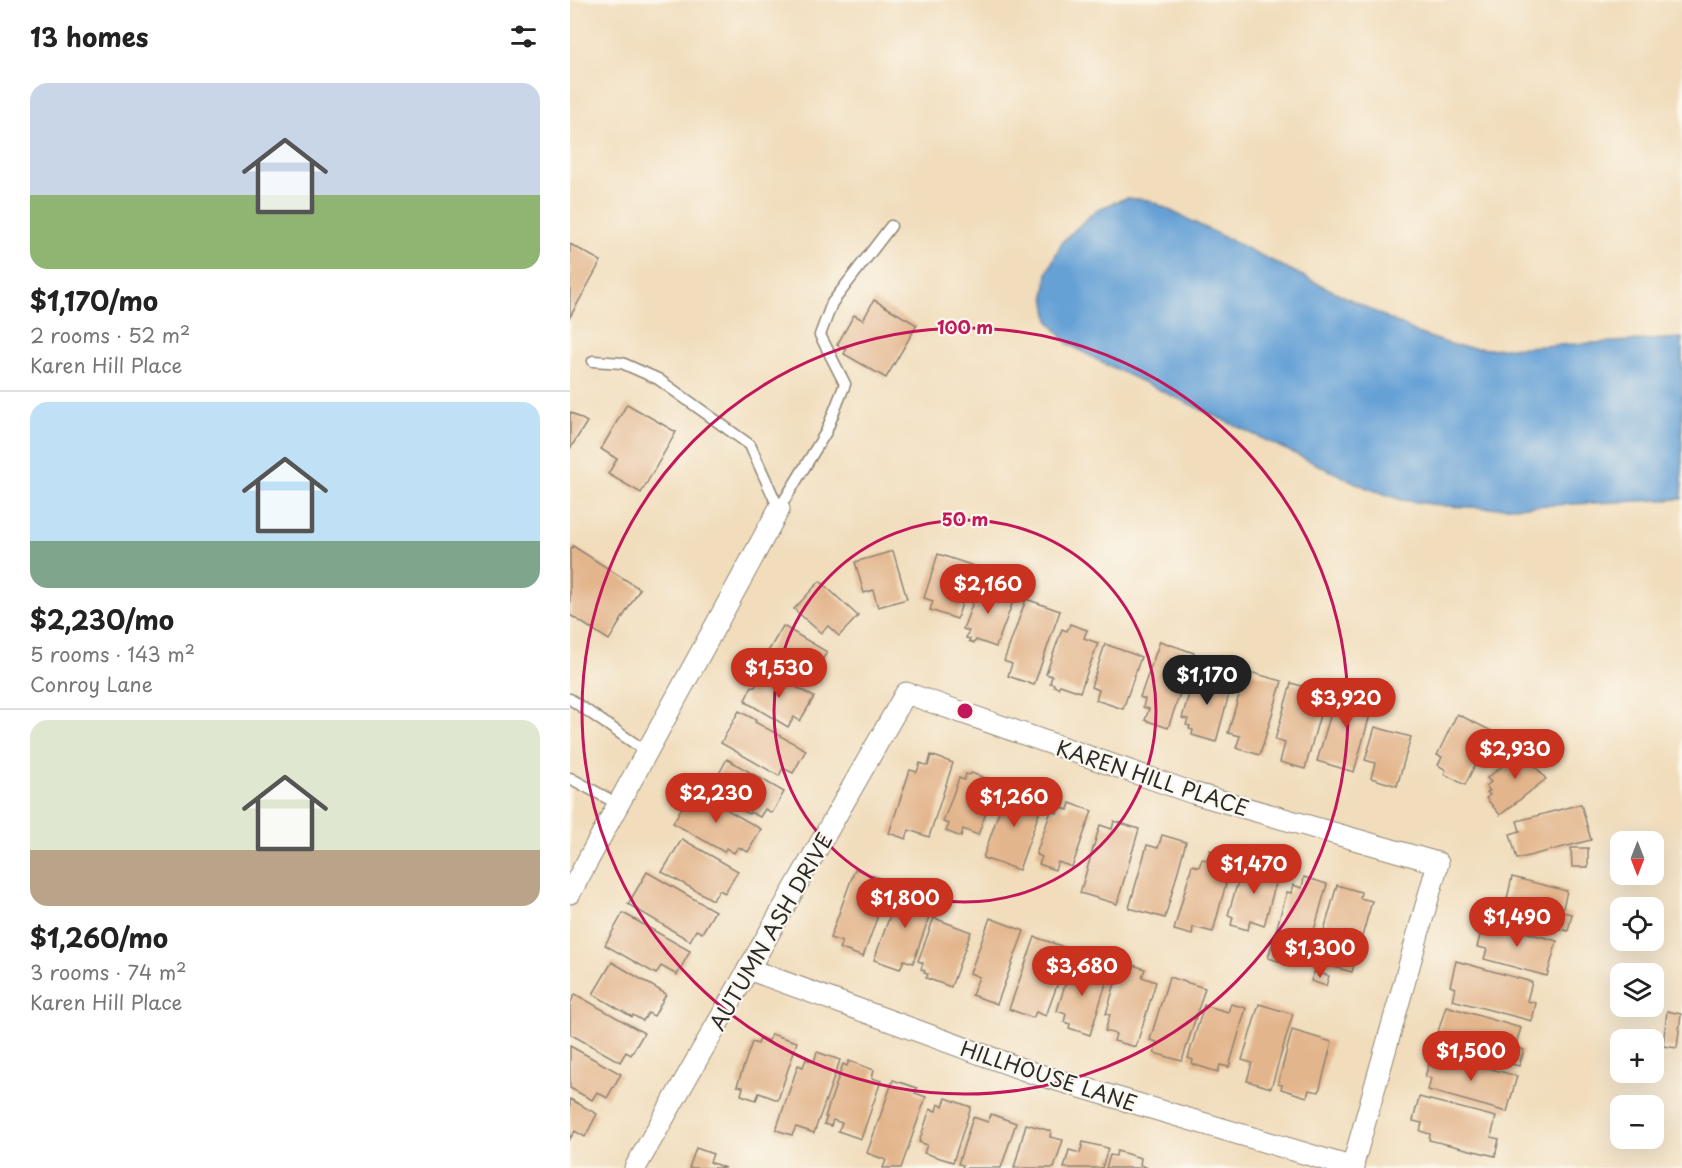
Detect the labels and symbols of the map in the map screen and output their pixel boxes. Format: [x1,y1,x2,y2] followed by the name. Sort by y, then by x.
[937,313,993,340] text: 100 m
[942,505,988,532] text: 50 m
[939,564,1037,615] pin: $2,160
[730,648,828,699] pin: $1,530
[1158,655,1256,706] pin: $1,170
[1297,678,1395,729] pin: $3,920
[955,701,975,721] centre of rings
[1466,729,1564,780] pin: $2,930
[1053,731,1253,823] street label: KAREN HILL PLACE
[667,773,765,824] pin: $2,230
[965,777,1063,828] pin: $1,260
[700,826,840,1036] street label: AUTUMN ASH DRIVE
[1610,831,1664,885] north arrow
[1205,844,1303,895] pin: $1,470
[856,878,954,929] pin: $1,800
[1468,897,1566,948] pin: $1,490
[1271,928,1369,979] pin: $1,300
[1033,946,1131,997] pin: $3,680
[957,1031,1141,1119] street label: HILLHOUSE LANE
[1422,1031,1520,1082] pin: $1,500

